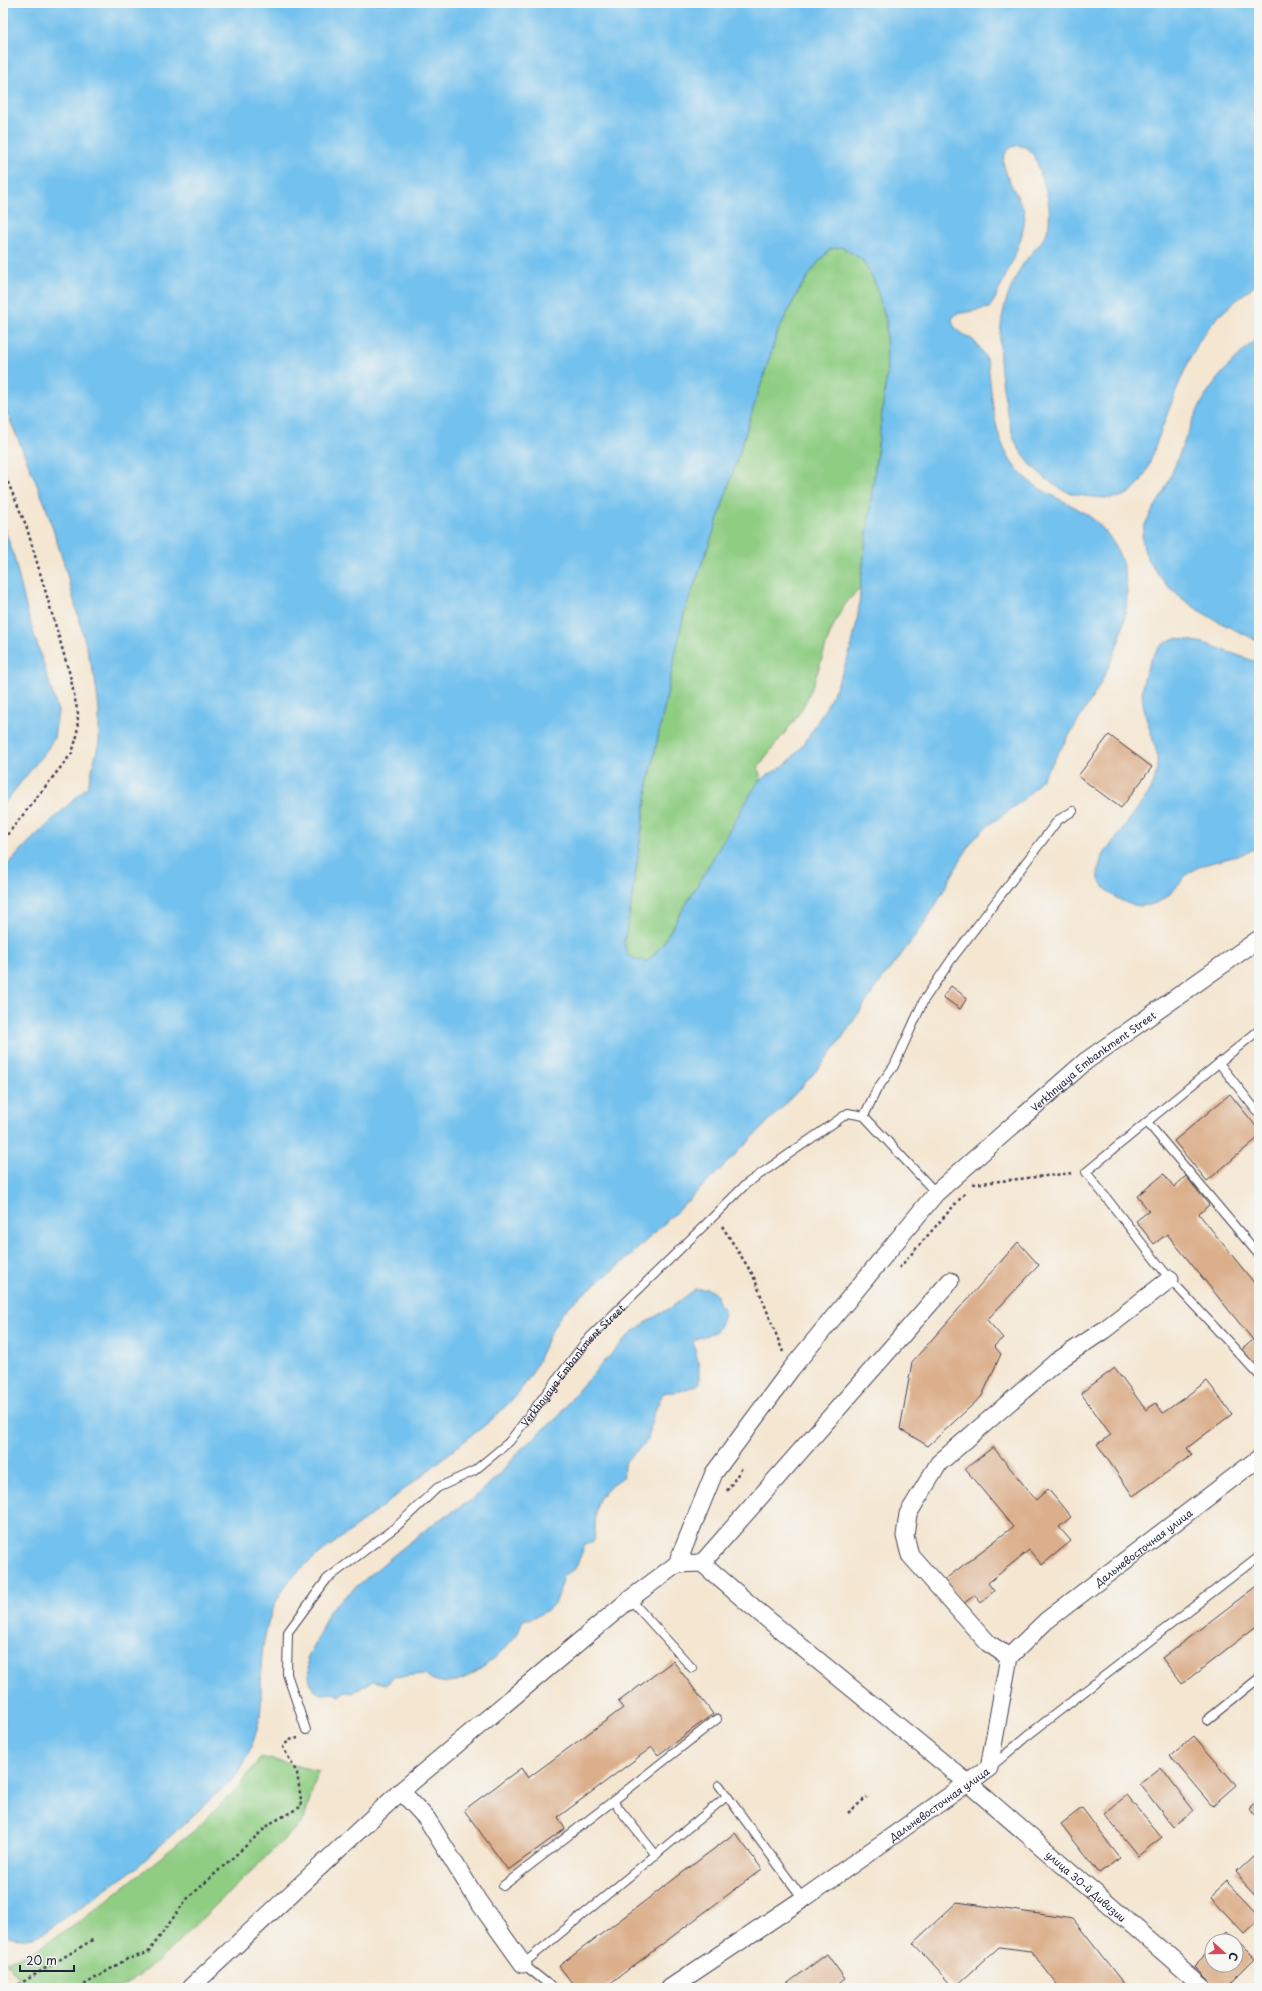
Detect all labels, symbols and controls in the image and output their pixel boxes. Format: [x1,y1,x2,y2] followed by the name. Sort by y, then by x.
[1027,1007,1158,1114] street label: Verkhnyaya Embankment Street
[517,1300,627,1429] street label: Verkhnyaya Embankment Street
[1090,1504,1195,1590] street label: Дальневосточная улица
[885,1763,992,1845] street label: Дальневосточная улица
[1043,1847,1130,1925] street label: улица 30-й Дивизии
[1204,1933,1244,1973] north arrow
[20,1947,74,1973] scale bar
[1224,1950,1243,1964] text: С
[26,1951,57,1969] text: 20 m

